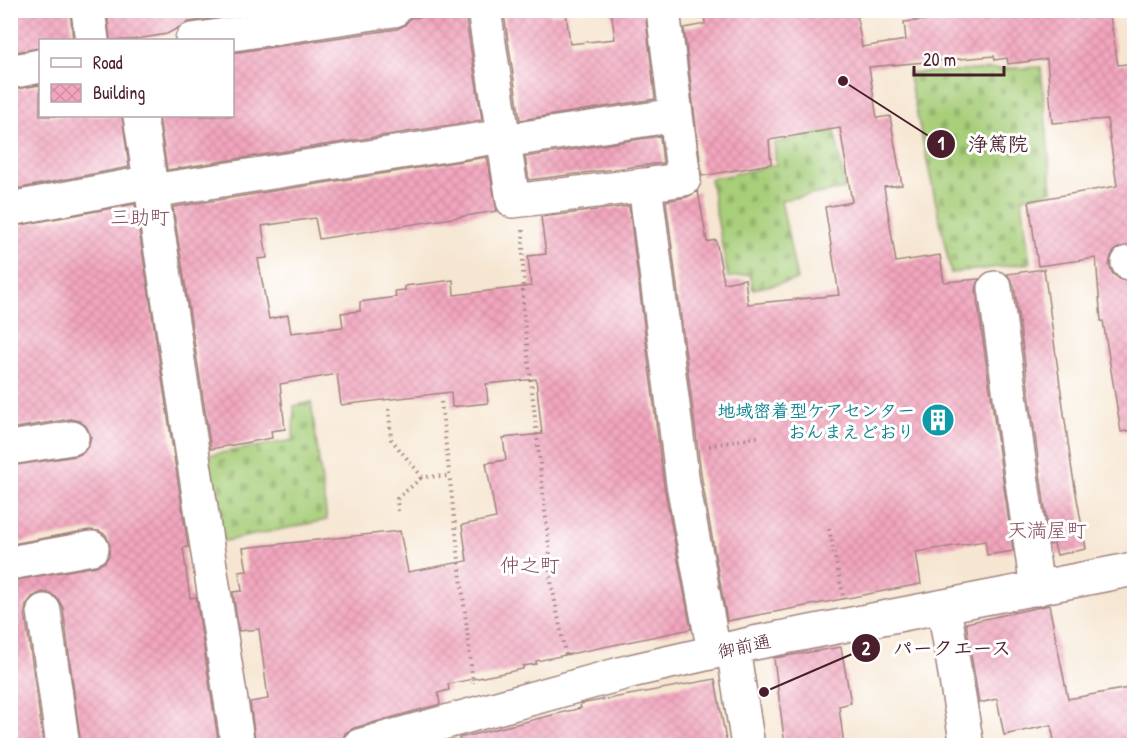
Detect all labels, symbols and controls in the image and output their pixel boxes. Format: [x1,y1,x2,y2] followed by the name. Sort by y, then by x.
[39,39,234,117] legend
[914,39,1004,77] scale bar
[923,47,956,72] text: 20 m
[93,50,123,75] text: Road
[93,80,145,105] text: Building
[926,125,1040,163] callout: 浄篤院
[968,130,1028,157] text: 浄篤院
[938,131,945,156] text: 1
[110,203,170,230] district label: 三助町
[717,398,915,444] place label: 地域密着型ケアセンター おんまえどおり
[920,402,956,438] building icon: 地域密着型ケアセンター おんまえどおり
[1007,516,1087,543] district label: 天満屋町
[500,551,560,578] district label: 仲之町
[715,628,773,664] street label: 御前通
[851,629,1024,667] callout: パークエース
[893,634,1011,661] text: パークエース
[862,636,871,661] text: 2

